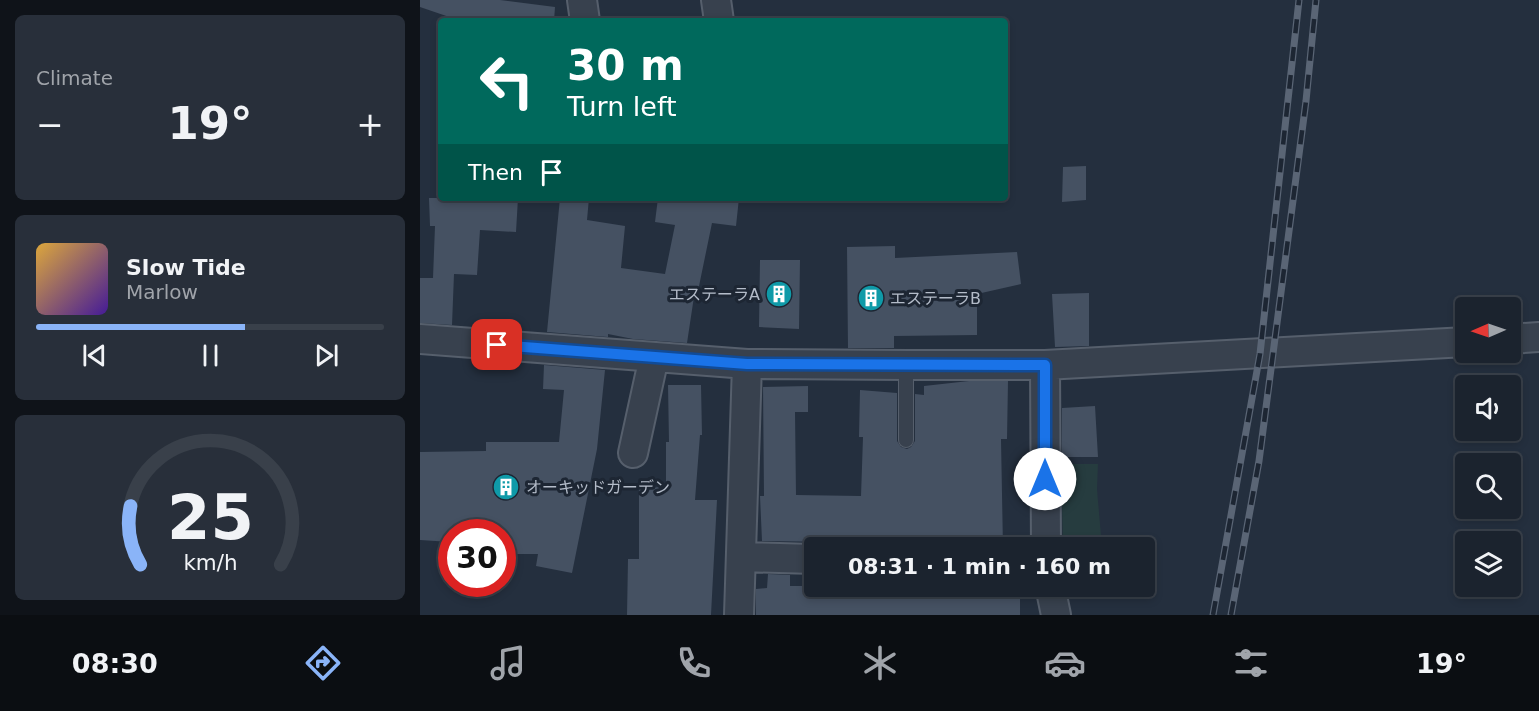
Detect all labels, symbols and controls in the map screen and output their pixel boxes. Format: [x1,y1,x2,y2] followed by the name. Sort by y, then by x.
[567,41,684,90] text: 30 m
[468,42,546,120] icon: left
[36,66,113,90] text: Climate
[567,91,677,122] text: Turn left
[167,97,253,150] text: 19°
[36,105,64,144] text: −
[356,105,384,144] text: +
[535,156,568,189] icon: arrive
[468,160,523,185] text: Then
[126,255,246,280] text: Slow Tide
[764,279,794,309] building icon: エステーラA
[126,280,198,304] text: Marlow
[856,283,886,313] building icon: エステーラB
[669,285,760,304] place label: エステーラA
[890,289,981,308] place label: エステーラB
[1455,297,1521,363] north arrow
[1455,297,1521,597] map controls
[471,319,522,370] pin
[480,328,513,361] icon: arrive
[78,339,111,372] icon: previous
[194,339,227,372] icon: pause
[310,339,343,372] icon: next
[1455,375,1521,441] button: sound
[1013,447,1077,511] position arrow
[1455,453,1521,519] button: search
[491,472,521,502] building icon: オーキッドガーデン
[526,478,670,497] place label: オーキッドガーデン
[167,481,253,554] text: 25
[438,519,516,597] speed limit sign: 30
[1455,531,1521,597] button: layers
[183,550,237,575] text: km/h
[848,554,1111,579] text: 08:31 · 1 min · 160 m
[302,642,344,684] icon: directions
[487,642,529,684] icon: music
[673,642,715,684] icon: phone
[859,642,901,684] icon: climate
[1044,642,1086,684] icon: car
[1230,642,1272,684] icon: filters
[72,648,158,679] text: 08:30
[1416,648,1467,679] text: 19°

